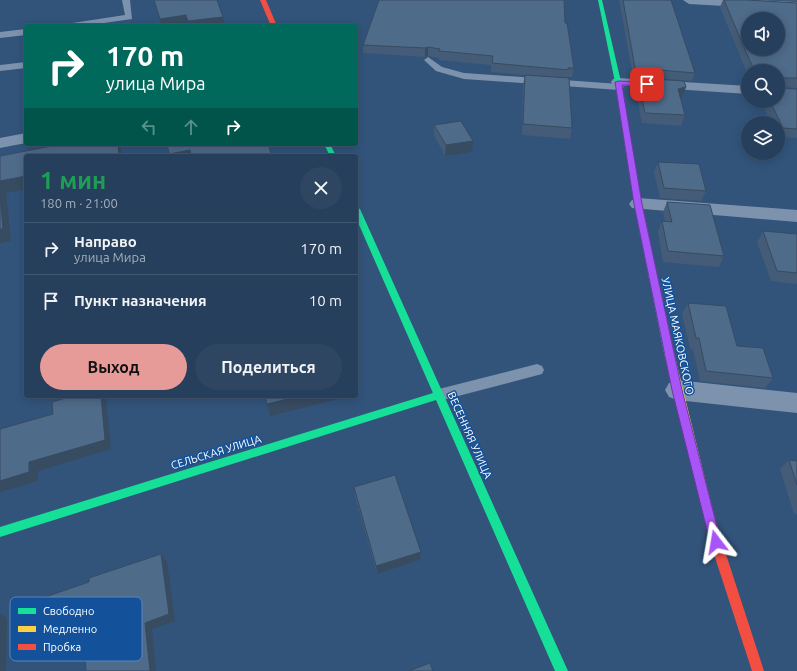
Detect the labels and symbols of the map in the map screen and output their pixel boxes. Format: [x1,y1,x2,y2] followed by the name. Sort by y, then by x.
[630,67,664,101] pin
[660,276,696,396] street label: УЛИЦА МАЯКОВСКОГО
[445,390,495,481] street label: ВЕСЕННЯЯ УЛИЦА
[169,432,263,471] street label: СЕЛЬСКАЯ УЛИЦА
[695,521,737,563] position arrow
[10,597,142,661] legend
[43,605,94,617] text: Свободно
[43,623,97,635] text: Медленно
[43,641,81,653] text: Пробка

